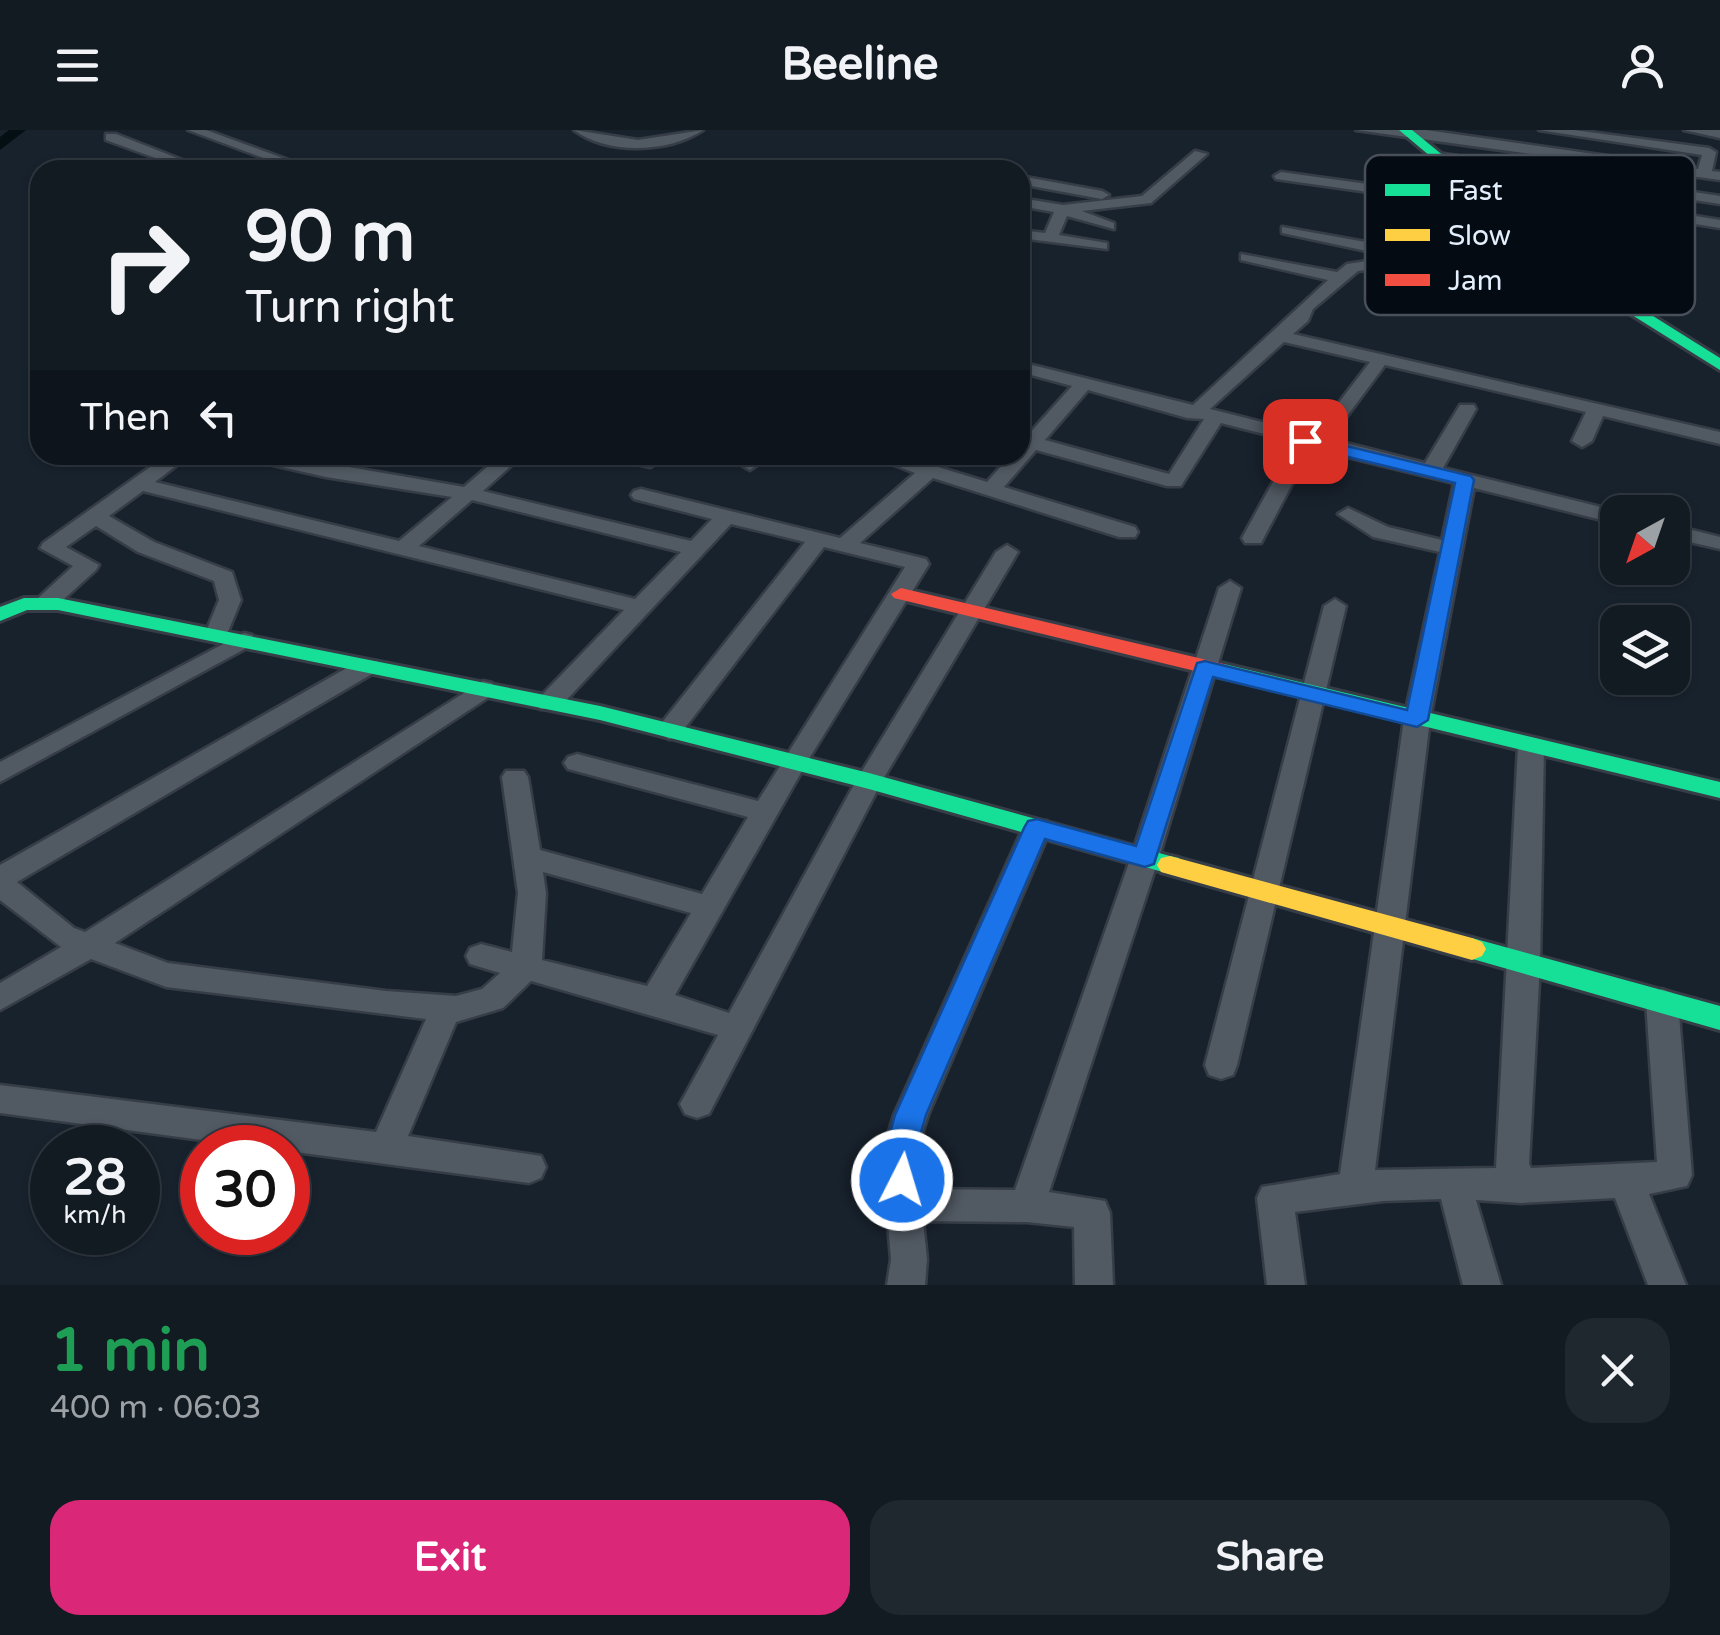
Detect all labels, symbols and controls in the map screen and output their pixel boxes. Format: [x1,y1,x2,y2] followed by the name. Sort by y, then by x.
[50,38,105,93] icon: menu
[781,38,939,92] text: Beeline
[1615,38,1670,93] icon: person
[1365,155,1695,315] legend
[1448,174,1503,208] text: Fast
[245,196,415,280] text: 90 m
[80,200,210,330] icon: right
[1448,219,1511,253] text: Slow
[1448,264,1503,298] text: Jam
[245,281,454,335] text: Turn right
[191,390,246,445] icon: left
[80,395,171,441] text: Then
[1263,399,1348,484] pin
[1278,414,1333,469] icon: arrive
[1600,495,1690,585] north arrow
[1600,495,1690,695] map controls
[1600,605,1690,695] button: layers
[180,1125,310,1255] speed limit sign: 30
[850,1128,954,1232] position arrow
[64,1148,126,1208] text: 28
[64,1200,126,1230] text: km/h
[50,1315,210,1387] text: 1 min
[1565,1318,1670,1423] button: close
[50,1389,262,1427] text: 400 m · 06:03
[50,1500,850,1615] button: Exit
[870,1500,1670,1615] button: Share

